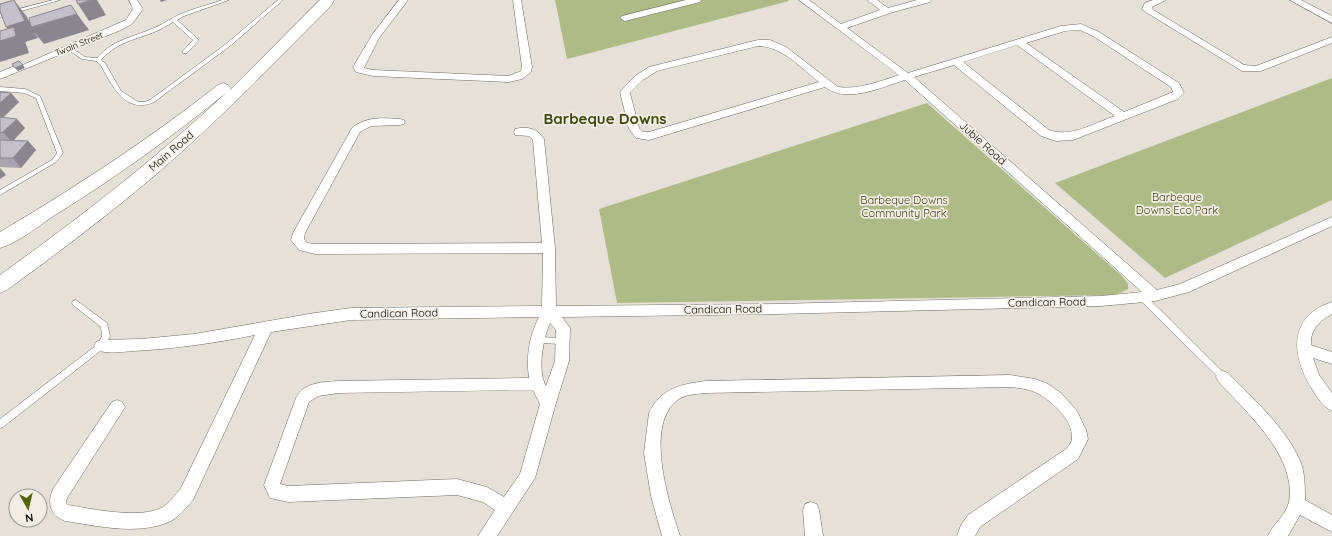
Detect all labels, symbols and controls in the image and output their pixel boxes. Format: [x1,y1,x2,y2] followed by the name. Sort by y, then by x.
[53,29,104,58] street label: Twain Street
[543,109,667,128] district label: Barbeque Downs
[957,118,1009,168] street label: Jubie Road
[146,128,196,174] street label: Main Road
[1136,190,1218,217] park label: Barbeque Downs Eco Park
[860,193,948,220] park label: Barbeque Downs Community Park
[1008,294,1086,310] street label: Candican Road
[684,301,762,317] street label: Candican Road
[360,305,438,321] street label: Candican Road
[8,488,48,528] north arrow
[24,510,34,525] text: N

